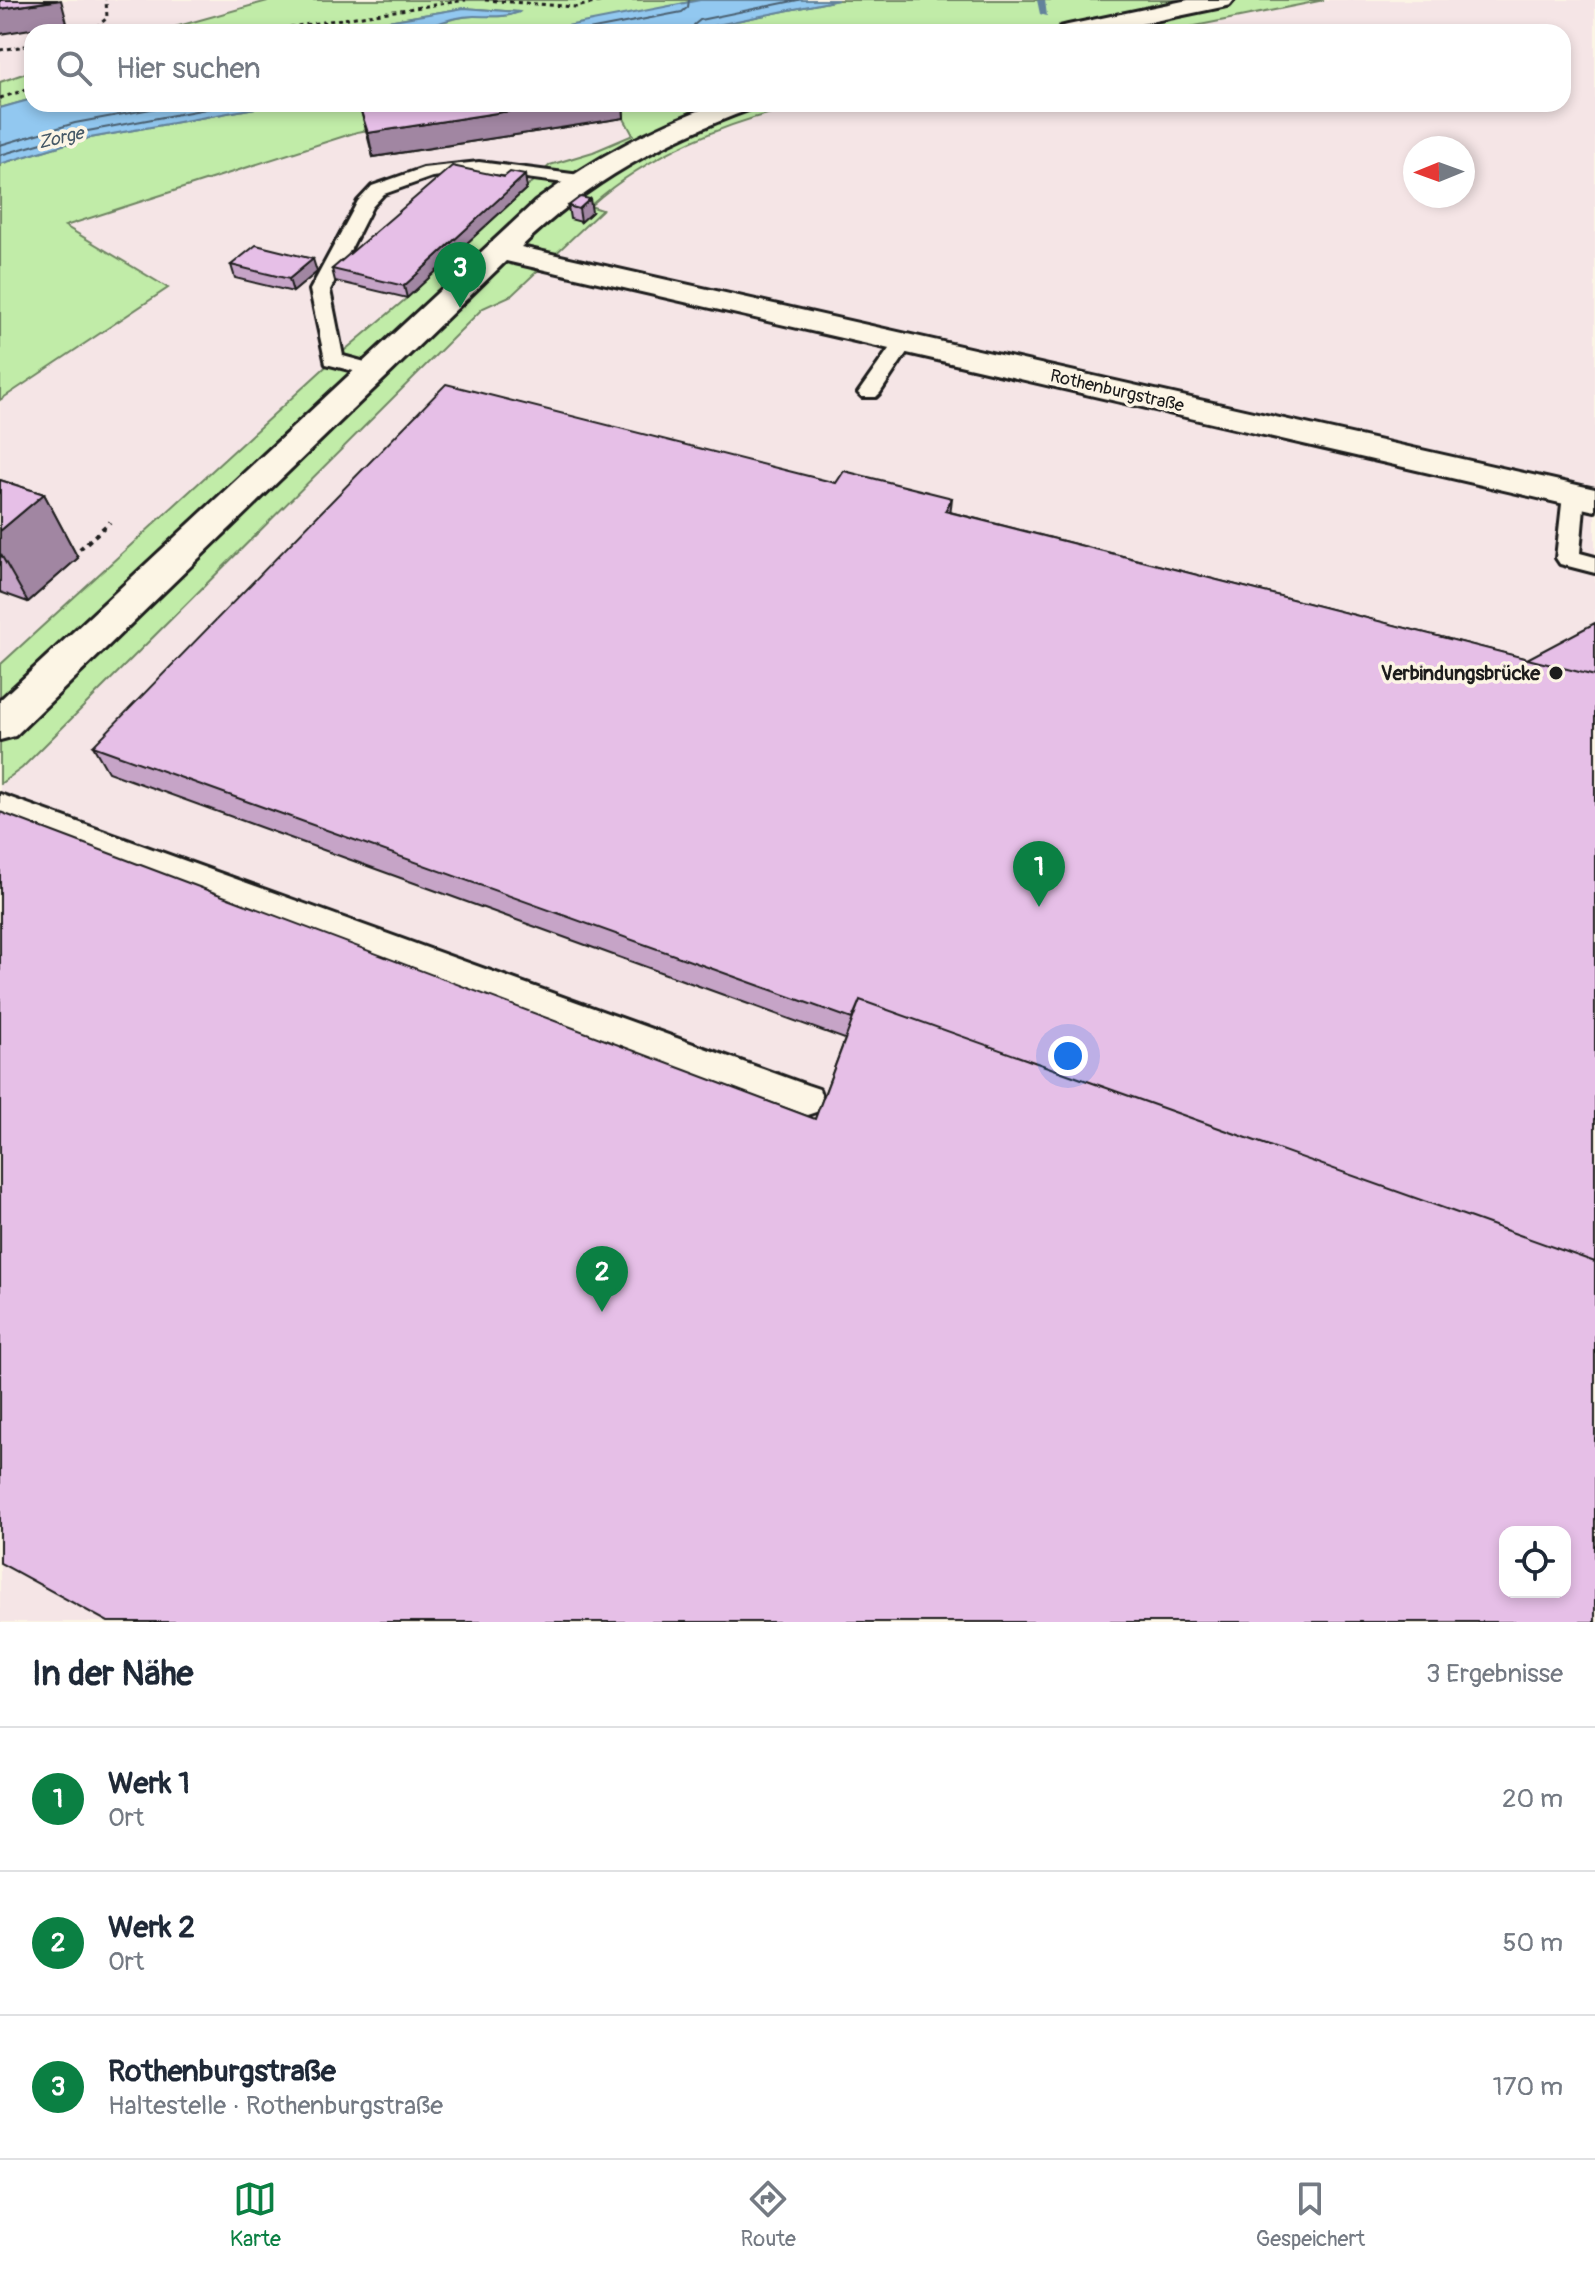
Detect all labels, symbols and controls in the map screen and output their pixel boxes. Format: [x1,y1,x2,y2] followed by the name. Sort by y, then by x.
[24,24,1571,112] search box
[52,46,96,90] icon: search
[116,50,261,87] text: Hier suchen
[36,121,88,154] water label: Zorge
[1403,136,1475,208] north arrow
[434,242,486,308] pin: 3
[1048,364,1186,418] street label: Rothenburgstraße
[1381,661,1541,686] place label: Verbindungsbrücke
[1547,664,1565,682] marker: Verbindungsbrücke
[1013,841,1065,907] pin: 1
[1048,1036,1088,1076] your location
[576,1246,628,1312] pin: 2
[1499,1526,1571,1598] map controls
[1499,1526,1571,1598] button: locate
[32,1653,193,1696] text: In der Nähe
[1426,1658,1563,1690] text: 3 Ergebnisse
[108,1765,190,1802] text: Werk 1
[53,1783,63,1815] text: 1
[1502,1783,1563,1815] text: 20 m
[108,1802,144,1834] text: Ort
[108,1909,195,1946] text: Werk 2
[51,1927,65,1959] text: 2
[1502,1927,1563,1959] text: 50 m
[108,1946,144,1978] text: Ort
[108,2053,336,2090] text: Rothenburgstraße
[51,2071,65,2103] text: 3
[1493,2071,1563,2103] text: 170 m
[108,2090,443,2122] text: Haltestelle · Rothenburgstraße
[230,2177,281,2253] tab: Karte
[741,2177,796,2253] tab: Route
[1256,2177,1365,2253] tab: Gespeichert

